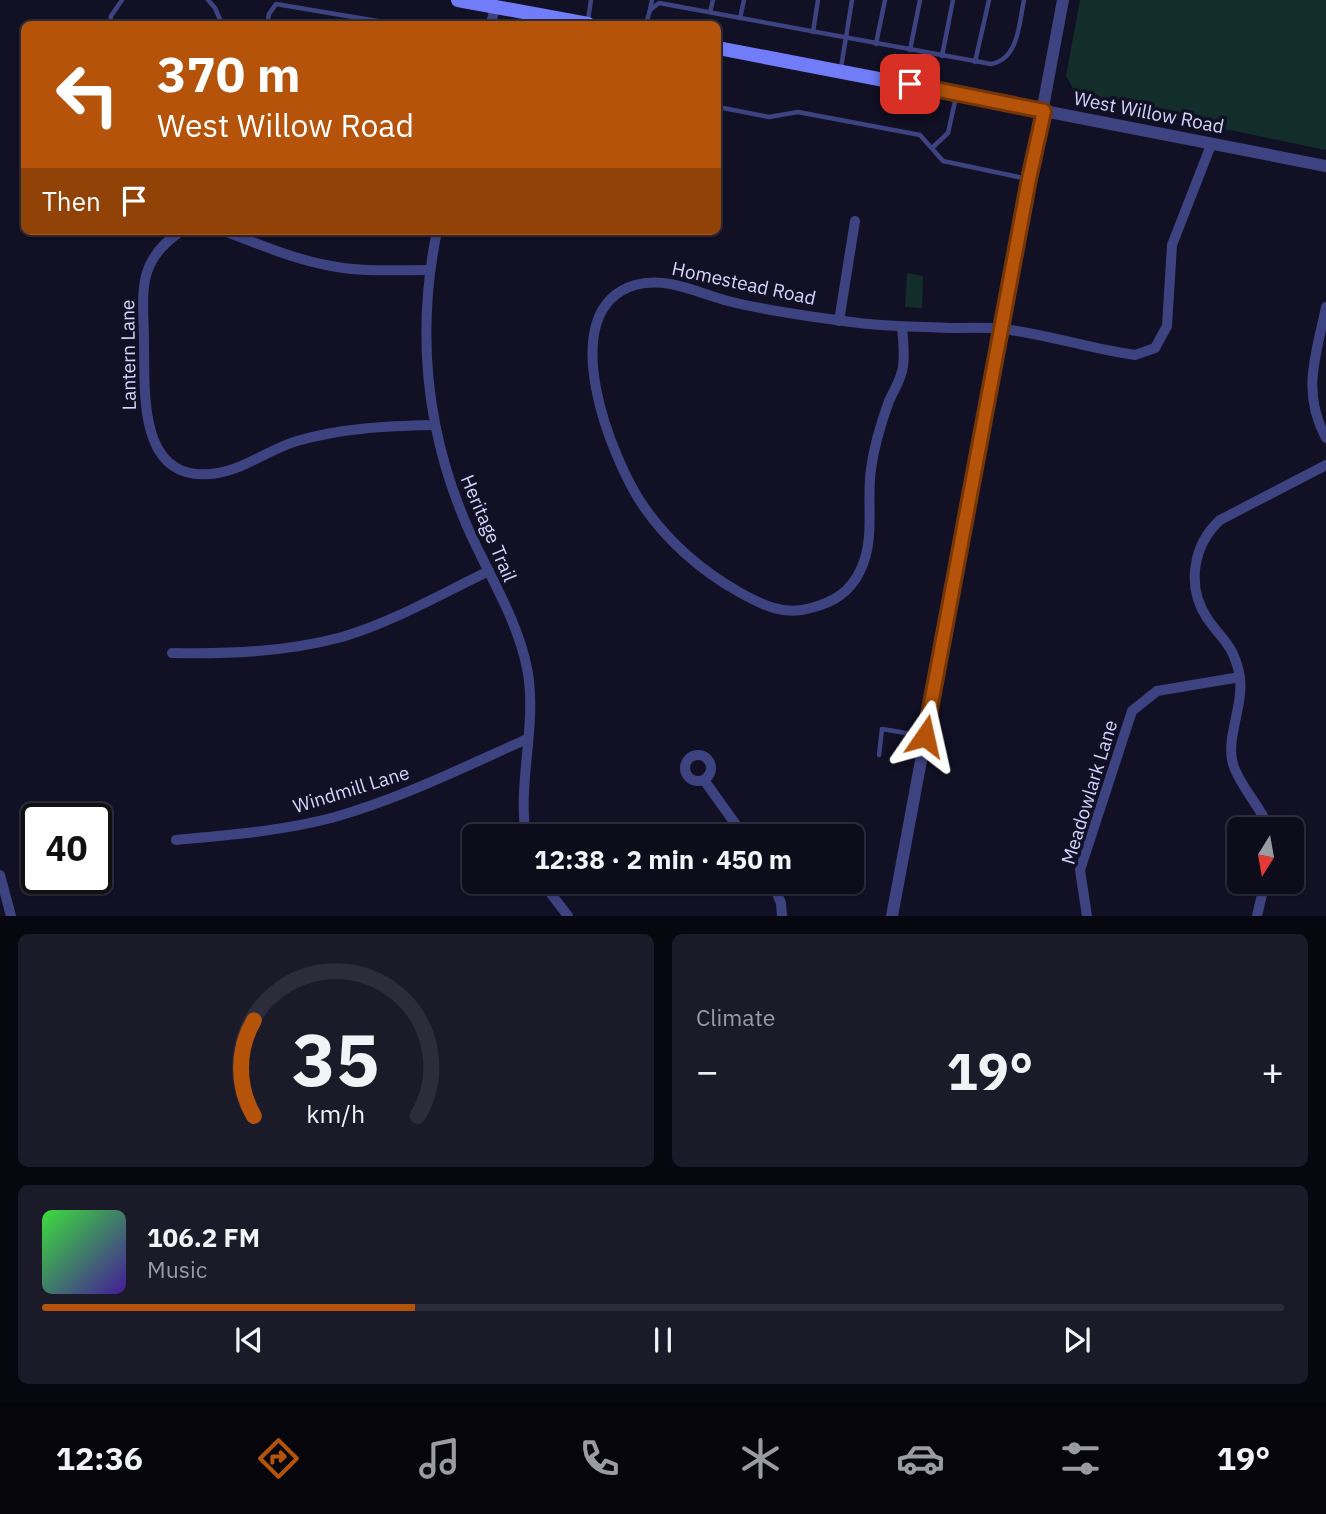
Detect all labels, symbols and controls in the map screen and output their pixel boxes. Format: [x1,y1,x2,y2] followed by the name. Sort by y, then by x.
[157,42,301,105] text: 370 m
[42,49,133,140] icon: left
[880,54,940,114] pin
[891,65,929,103] icon: arrive
[1072,86,1226,138] street label: West Willow Road
[157,104,414,146] text: West Willow Road
[115,182,153,220] icon: arrive
[42,184,101,218] text: Then
[670,256,818,310] street label: Homestead Road
[115,300,141,410] street label: Lantern Lane
[456,471,522,585] street label: Heritage Trail
[888,699,962,773] position arrow
[1056,717,1122,867] street label: Meadowlark Lane
[290,760,412,818] street label: Windmill Lane
[21,803,112,894] speed limit sign: 40
[1227,817,1304,894] north arrow
[1227,817,1304,894] map controls
[534,842,792,876] text: 12:38 · 2 min · 450 m
[696,1002,775,1032] text: Climate
[292,1012,380,1107] text: 35
[947,1037,1033,1104] text: 19°
[696,1046,719,1095] text: −
[1261,1046,1284,1095] text: +
[307,1097,365,1130] text: km/h
[147,1220,260,1254] text: 106.2 FM
[147,1254,207,1284] text: Music
[230,1321,268,1359] icon: previous
[644,1321,682,1359] icon: pause
[1058,1321,1096,1359] icon: next
[254,1434,303,1483] icon: directions
[415,1434,464,1483] icon: music
[575,1434,624,1483] icon: phone
[736,1434,785,1483] icon: climate
[896,1434,945,1483] icon: car
[1056,1434,1105,1483] icon: filters
[56,1437,143,1479] text: 12:36
[1217,1437,1270,1479] text: 19°

